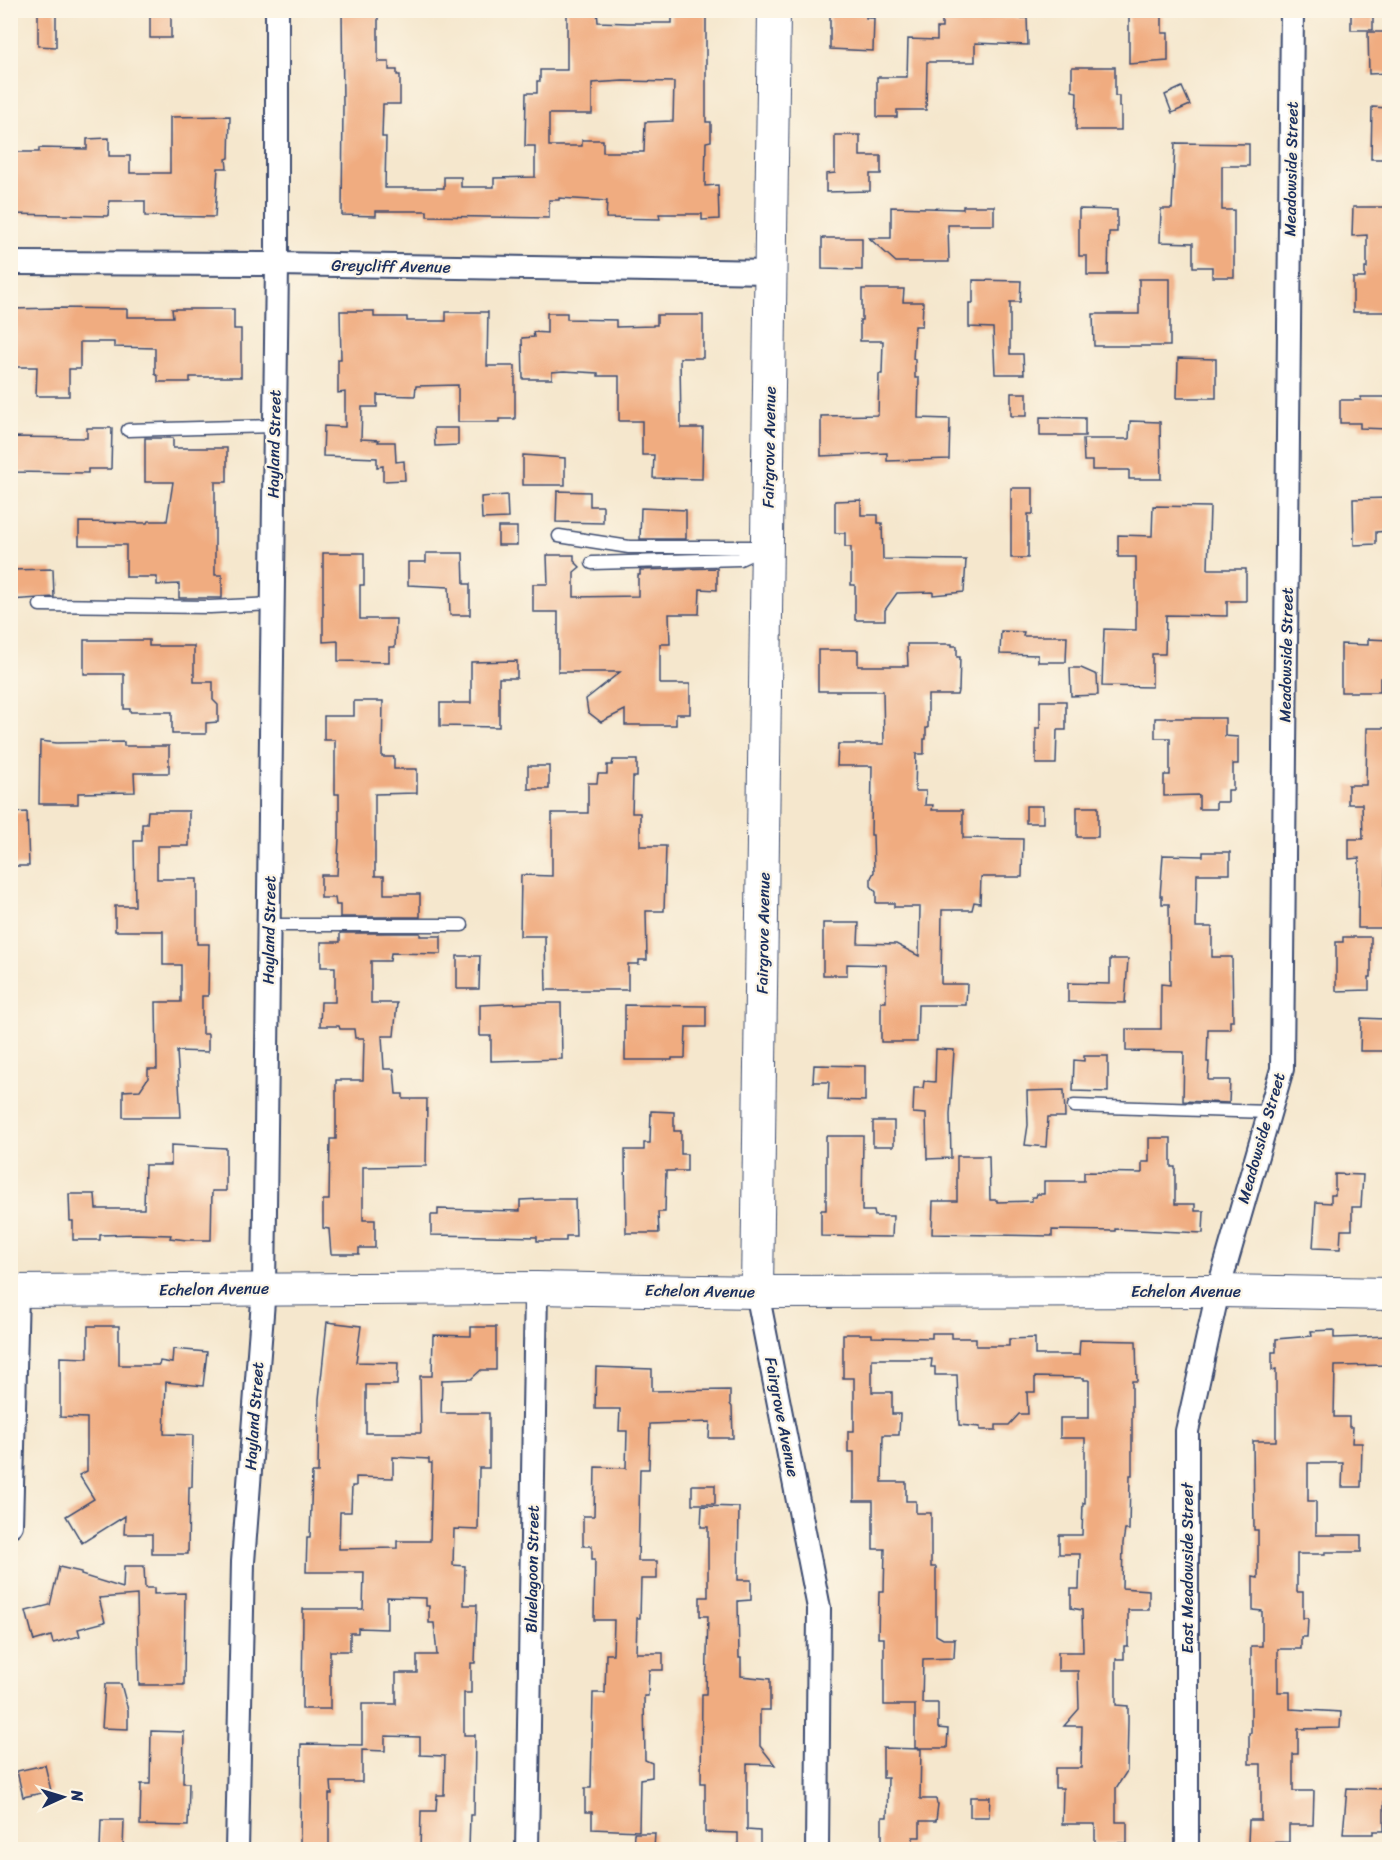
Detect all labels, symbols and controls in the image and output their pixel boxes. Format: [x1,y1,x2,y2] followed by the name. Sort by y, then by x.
[1275,101,1307,237] street label: Meadowside Street
[331,250,451,282] street label: Greycliff Avenue
[753,386,785,508] street label: Fairgrove Avenue
[259,389,289,499] street label: Hayland Street
[1270,587,1302,723] street label: Meadowside Street
[747,872,779,994] street label: Fairgrove Avenue
[254,875,284,985] street label: Hayland Street
[1228,1069,1294,1207] street label: Meadowside Street
[159,1274,269,1304] street label: Echelon Avenue
[645,1276,755,1306] street label: Echelon Avenue
[1131,1277,1241,1306] street label: Echelon Avenue
[756,1354,808,1480] street label: Fairgrove Avenue
[236,1361,272,1471] street label: Hayland Street
[1173,1482,1202,1653] street label: East Meadowside Street
[516,1505,548,1633] street label: Bluelagoon Street
[33,1767,93,1827] north arrow
[63,1788,92,1803] text: N

